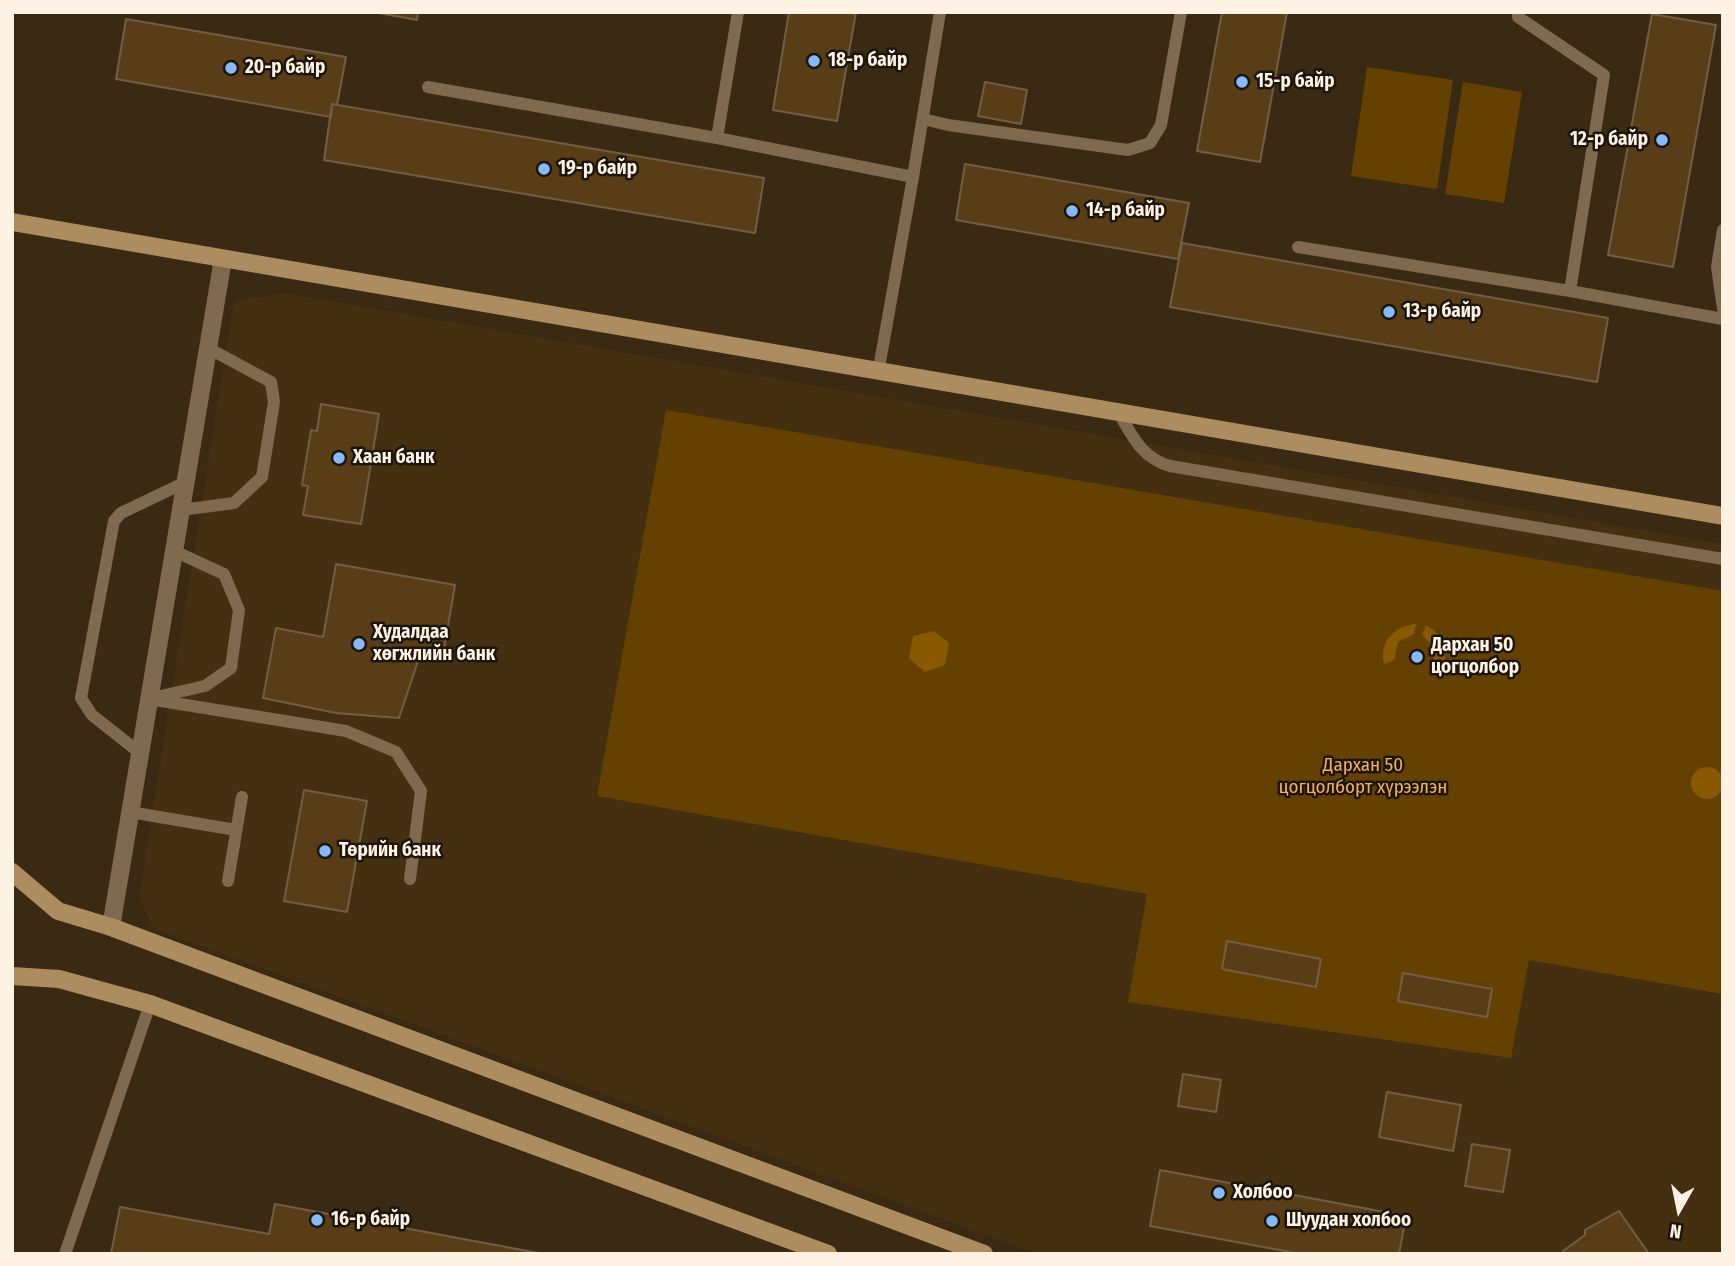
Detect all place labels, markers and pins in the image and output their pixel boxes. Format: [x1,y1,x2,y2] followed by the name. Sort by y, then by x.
[828,50,907,72] place label: 18-р байр
[806,53,822,69] marker: 18-р байр
[245,57,325,79] place label: 20-р байр
[223,60,239,76] marker: 20-р байр
[1256,71,1334,93] place label: 15-р байр
[1234,74,1250,90] marker: 15-р байр
[1570,129,1648,151] place label: 12-р байр
[1654,132,1670,148] marker: 12-р байр
[558,158,637,180] place label: 19-р байр
[536,161,552,177] marker: 19-р байр
[1086,200,1165,222] place label: 14-р байр
[1064,203,1080,219] marker: 14-р байр
[1403,301,1481,323] place label: 13-р байр
[1381,304,1397,320] marker: 13-р байр
[353,447,435,469] place label: Хаан банк
[331,450,347,466] marker: Хаан банк
[373,622,495,666] place label: Худалдаа хөгжлийн банк
[1431,635,1519,679] place label: Дархан 50 цогцолбор
[351,636,367,652] marker: Худалдаа хөгжлийн банк
[1409,649,1425,665] marker: Дархан 50 цогцолбор
[339,840,441,862] place label: Төрийн банк
[317,843,333,859] marker: Төрийн банк
[1233,1182,1293,1204] place label: Холбоо
[1211,1185,1227,1201] marker: Холбоо
[331,1209,410,1231] place label: 16-р байр
[1286,1210,1411,1232] place label: Шуудан холбоо
[309,1212,325,1228] marker: 16-р байр
[1264,1213,1280,1229] marker: Шуудан холбоо

